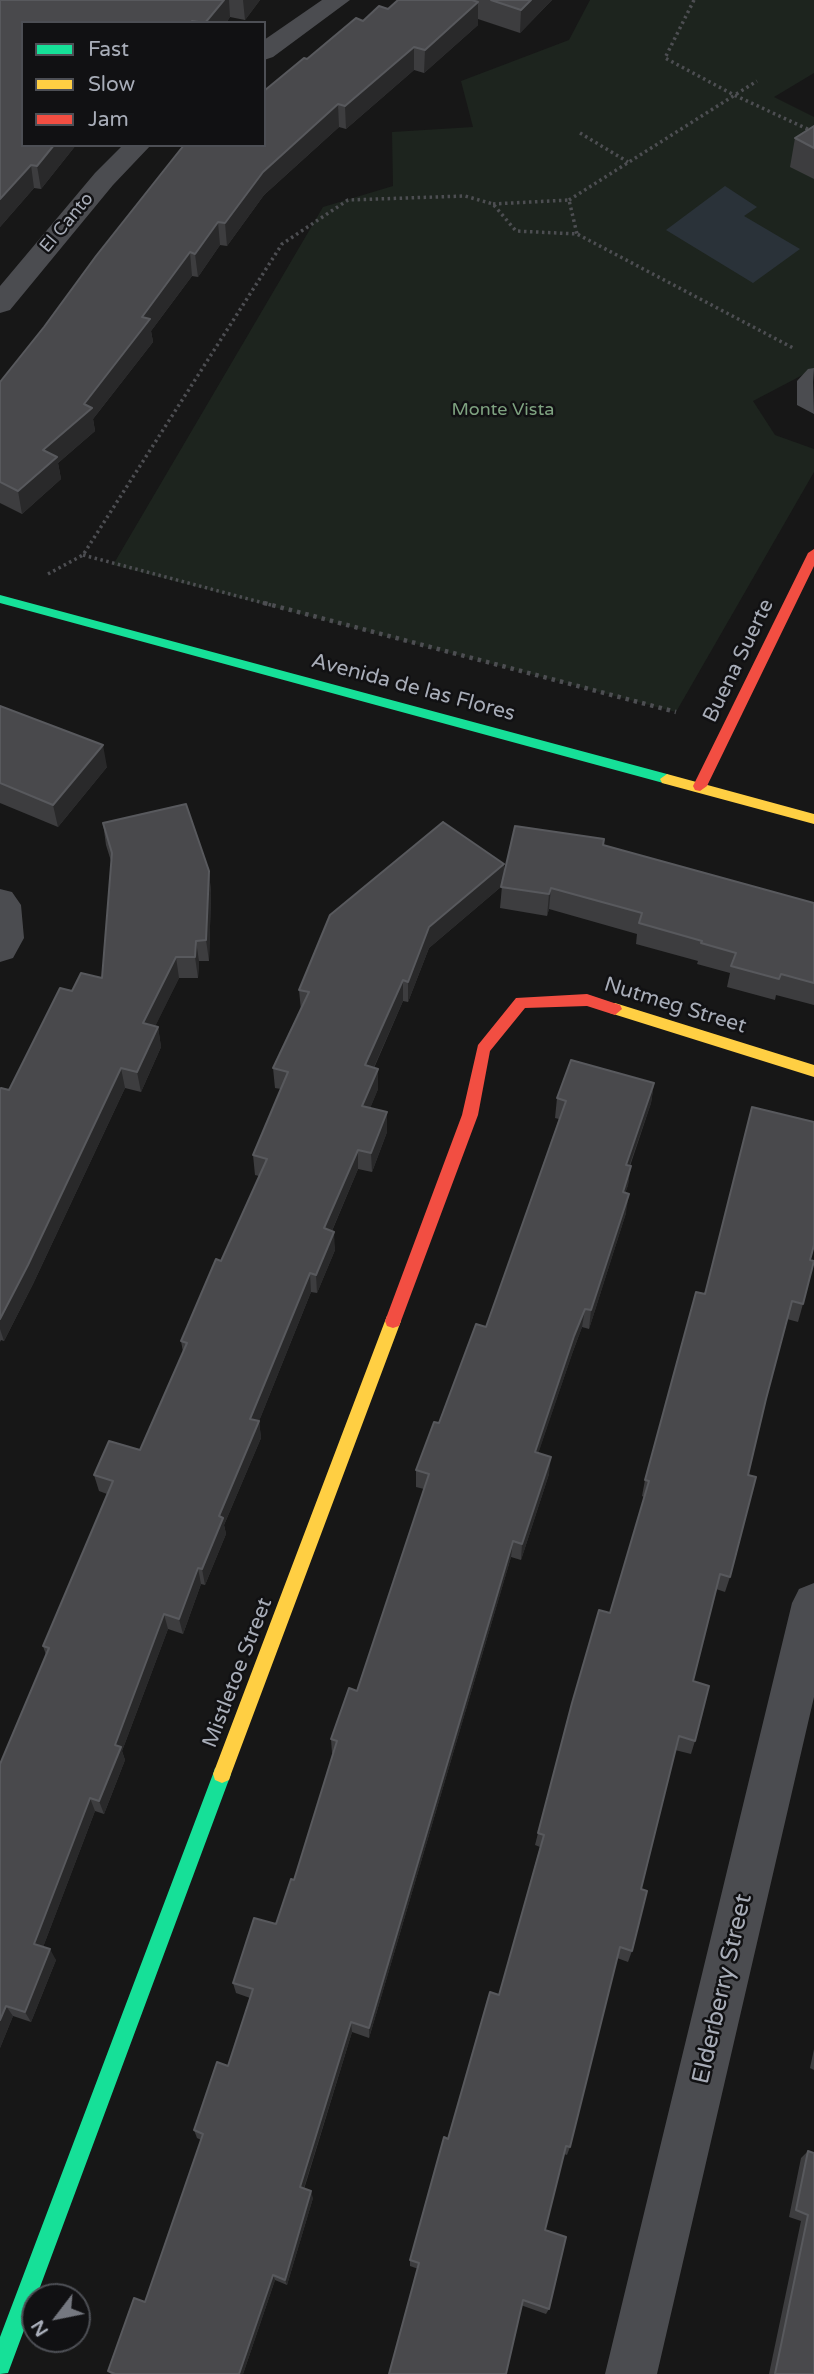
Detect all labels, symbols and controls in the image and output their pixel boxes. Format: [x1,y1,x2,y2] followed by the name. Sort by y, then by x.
[21,21,266,147] legend
[88,37,129,62] text: Fast
[88,72,135,97] text: Slow
[88,107,129,132] text: Jam
[36,189,98,257] street label: El Canto
[452,399,554,421] park label: Monte Vista
[698,595,780,727] street label: Buena Suerte
[308,649,518,727] street label: Avenida de las Flores
[601,972,749,1040] street label: Nutmeg Street
[198,1595,278,1751] street label: Mistletoe Street
[687,1891,759,2087] street label: Elderberry Street
[21,2283,91,2353] north arrow
[27,2316,53,2340] text: N

